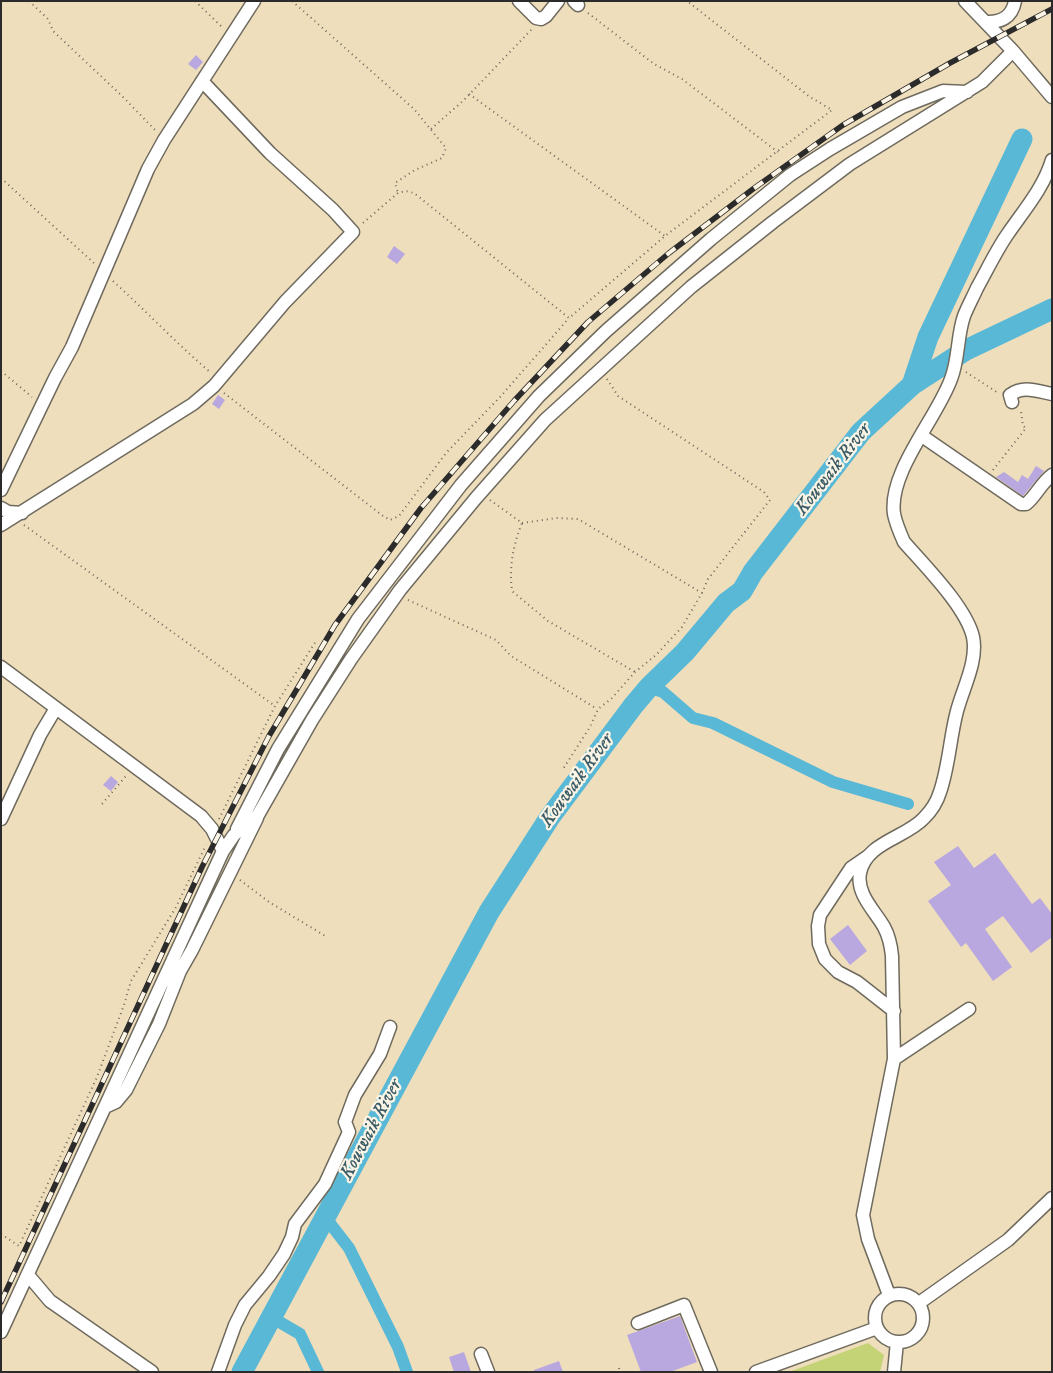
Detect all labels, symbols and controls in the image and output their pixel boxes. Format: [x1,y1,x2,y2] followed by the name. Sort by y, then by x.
[791,420,877,520] water label: Kouwaik River
[536,730,620,832] water label: Kouwaik River
[336,1076,408,1184] water label: Kouwaik River

